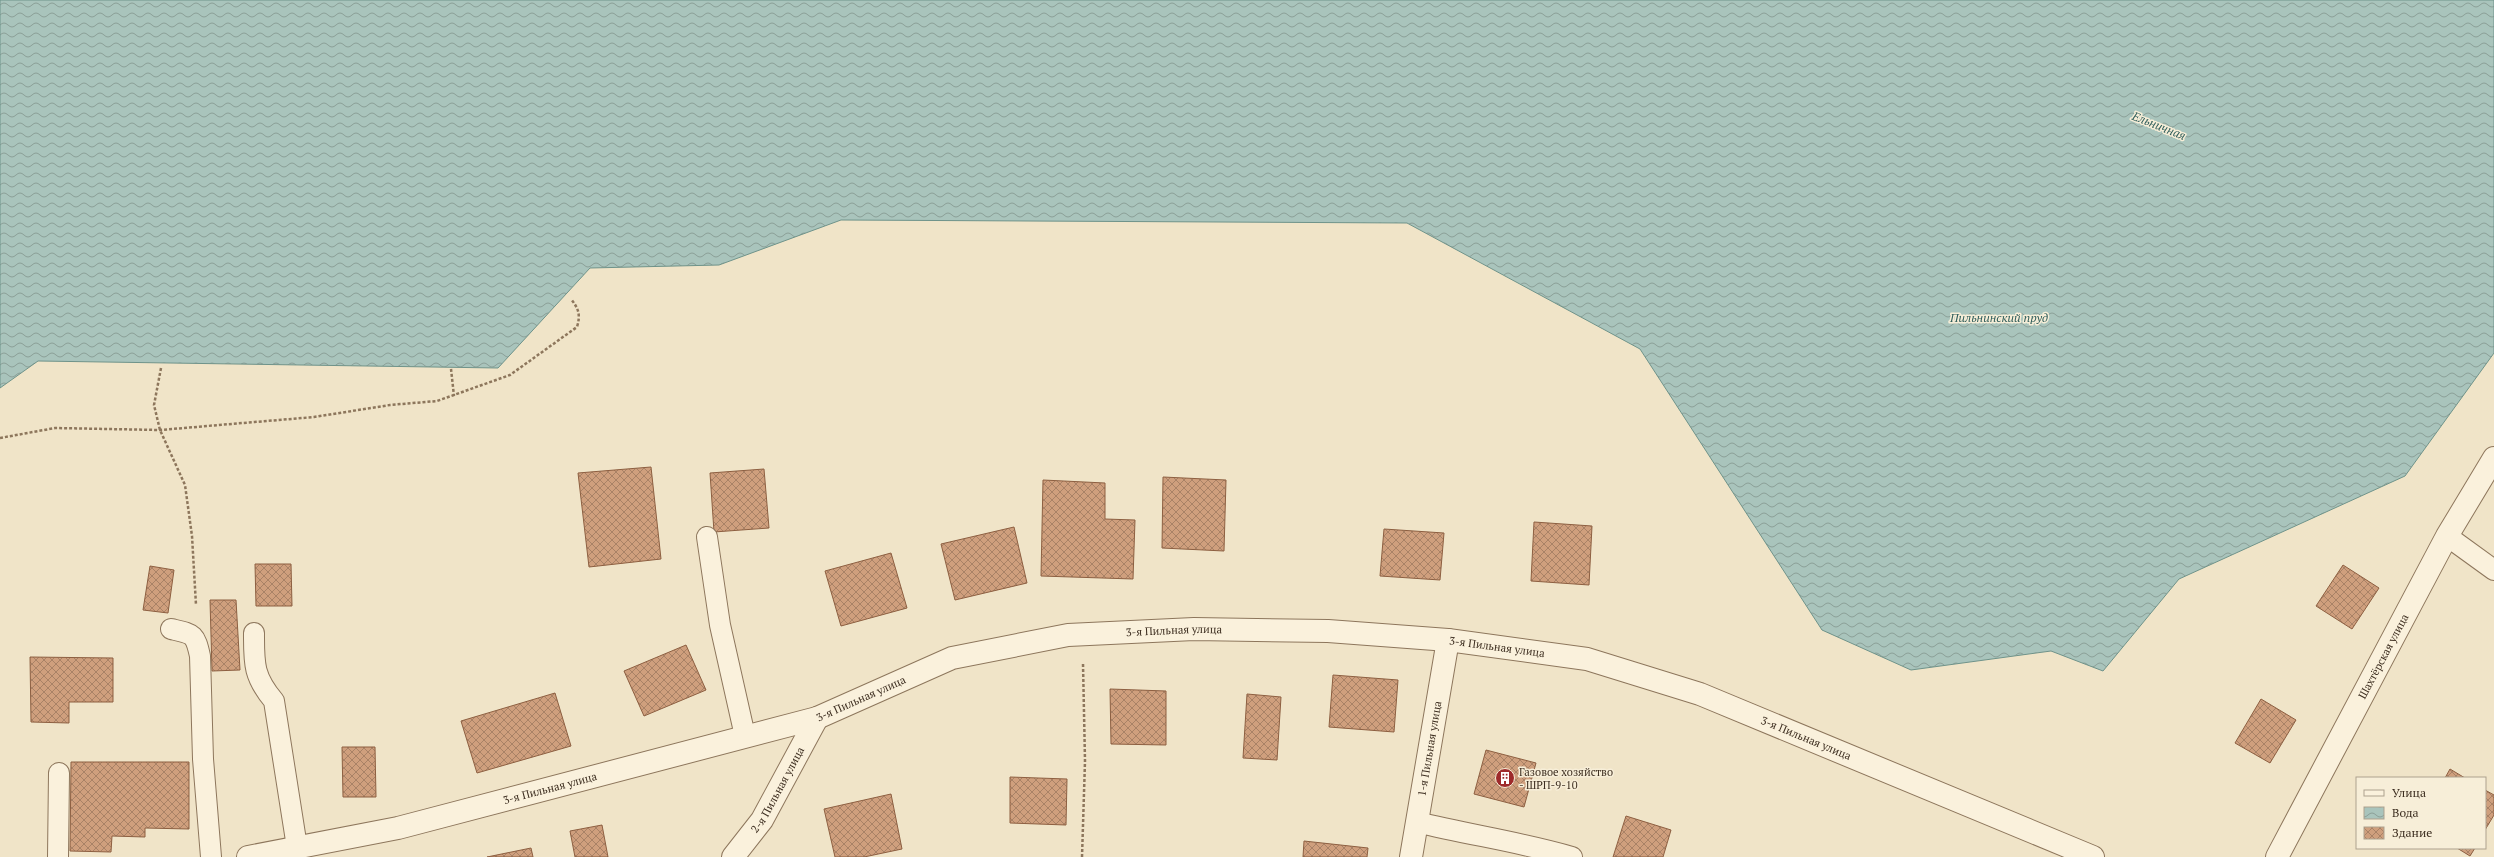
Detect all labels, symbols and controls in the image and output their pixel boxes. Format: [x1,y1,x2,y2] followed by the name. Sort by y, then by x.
[2129,108,2188,143] water label: Ельничная
[1949,310,2048,325] water label: Пильнинский пруд
[2355,611,2412,701] street label: Шахтёрская улица
[1125,622,1223,639] street label: 3-я Пильная улица
[1448,633,1546,660] street label: 3-я Пильная улица
[814,672,908,724] street label: 3-я Пильная улица
[1414,699,1445,797] street label: 1-я Пильная улица
[1759,713,1854,763] street label: 3-я Пильная улица
[748,744,807,836] street label: 2-я Пильная улица
[1519,765,1613,792] place label: Газовое хозяйство - ШРП-9-10
[1494,767,1516,789] building icon: Газовое хозяйство - ШРП-9-10
[502,769,599,807] street label: 3-я Пильная улица
[2356,777,2486,849] legend
[2392,785,2426,800] text: Улица
[2392,805,2419,820] text: Вода
[2392,825,2432,840] text: Здание

